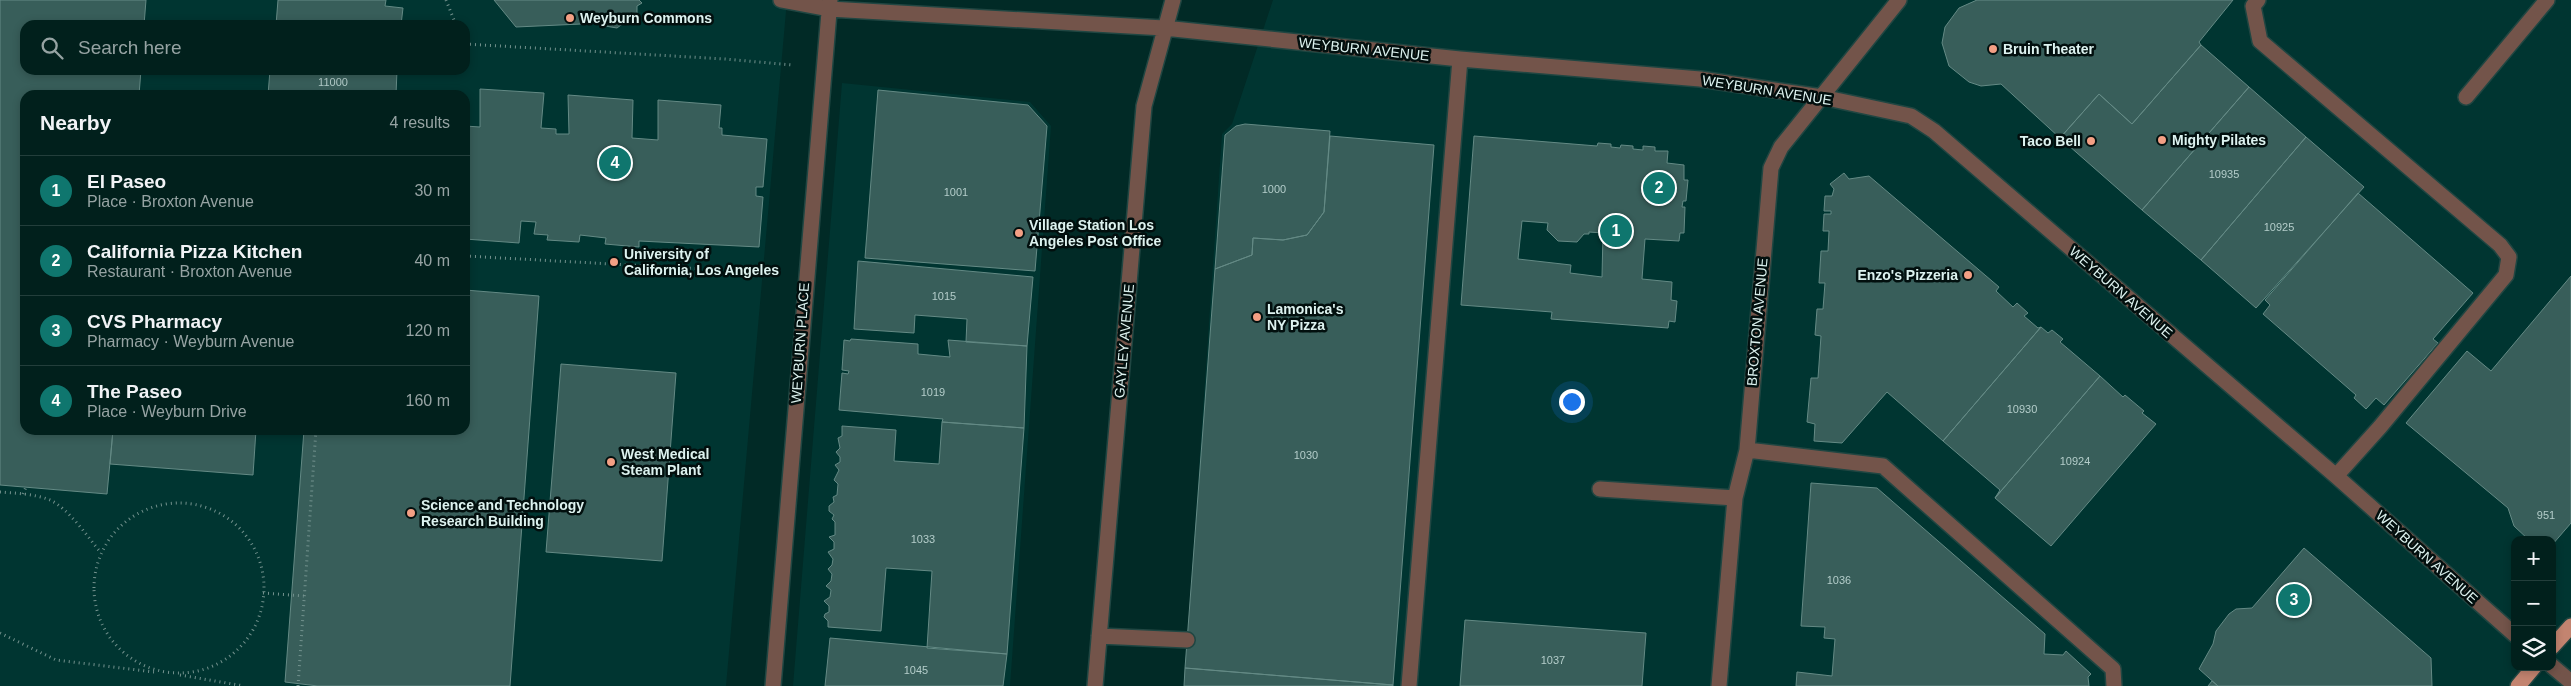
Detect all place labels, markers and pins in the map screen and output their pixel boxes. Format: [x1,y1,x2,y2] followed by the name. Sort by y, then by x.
[580,10,712,26] place label: Weyburn Commons
[564,12,576,24] marker: Weyburn Commons
[2003,41,2095,57] place label: Bruin Theater
[1987,43,1999,55] marker: Bruin Theater
[2172,132,2266,148] place label: Mighty Pilates
[2020,133,2081,149] place label: Taco Bell
[2156,134,2168,146] marker: Mighty Pilates
[2085,135,2097,147] marker: Taco Bell
[599,144,631,182] pin: 4
[1643,169,1675,207] pin: 2
[1600,212,1632,250] pin: 1
[1029,217,1161,249] place label: Village Station Los Angeles Post Office
[1013,227,1025,239] marker: Village Station Los Angeles Post Office
[624,246,779,278] place label: University of California, Los Angeles
[608,256,620,268] marker: University of California, Los Angeles
[1857,267,1958,283] place label: Enzo's Pizzeria
[1962,269,1974,281] marker: Enzo's Pizzeria
[1267,301,1344,333] place label: Lamonica's NY Pizza
[1251,311,1263,323] marker: Lamonica's NY Pizza
[621,446,709,478] place label: West Medical Steam Plant
[605,456,617,468] marker: West Medical Steam Plant
[421,497,584,529] place label: Science and Technology Research Building
[405,507,417,519] marker: Science and Technology Research Building
[2278,581,2310,619] pin: 3

